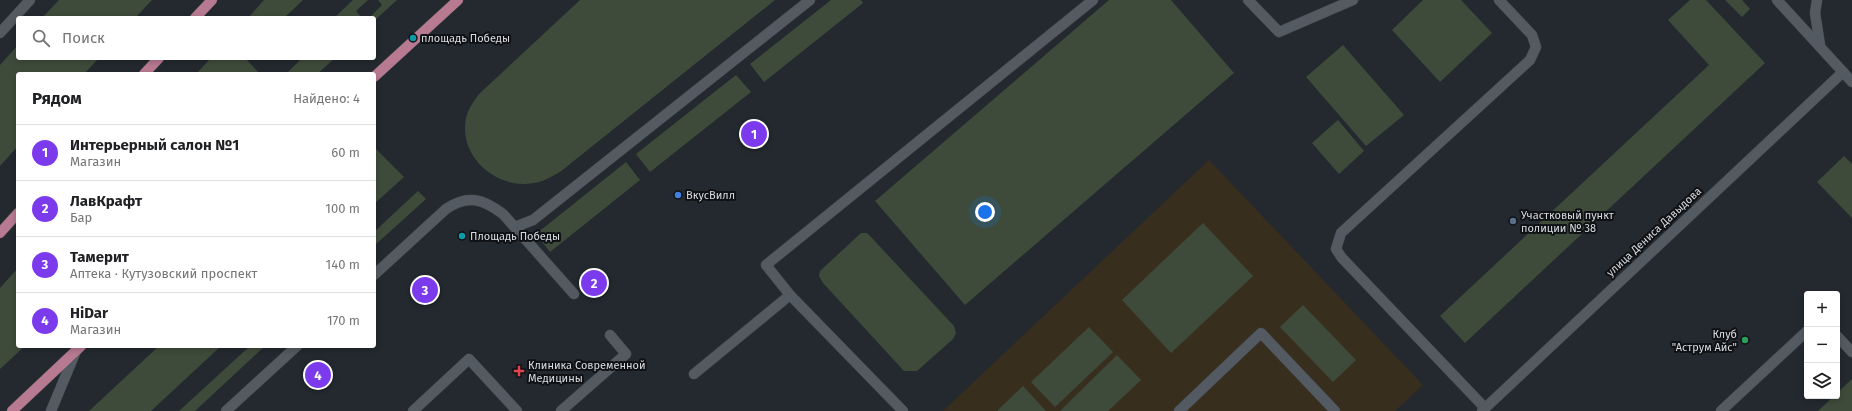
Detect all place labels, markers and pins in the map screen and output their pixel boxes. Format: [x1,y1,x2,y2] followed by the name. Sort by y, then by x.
[421,32,510,45] place label: площадь Победы
[408,33,418,43] marker: площадь Победы
[741,119,767,149] pin: 1
[686,189,735,202] place label: ВкусВилл
[673,190,683,200] marker: ВкусВилл
[1521,209,1614,235] place label: Участковый пункт полиции № 38
[1508,216,1518,226] marker: Участковый пункт полиции № 38
[470,230,560,243] place label: Площадь Победы
[457,231,467,241] marker: Площадь Победы
[581,268,607,298] pin: 2
[412,275,438,305] pin: 3
[1672,328,1737,354] place label: Клуб "Аструм Айс"
[1740,335,1750,345] marker: Клуб "Аструм Айс"
[528,359,646,385] place label: Клиника Современной Медицины
[305,360,331,390] pin: 4
[513,365,525,377] marker: Клиника Современной Медицины

